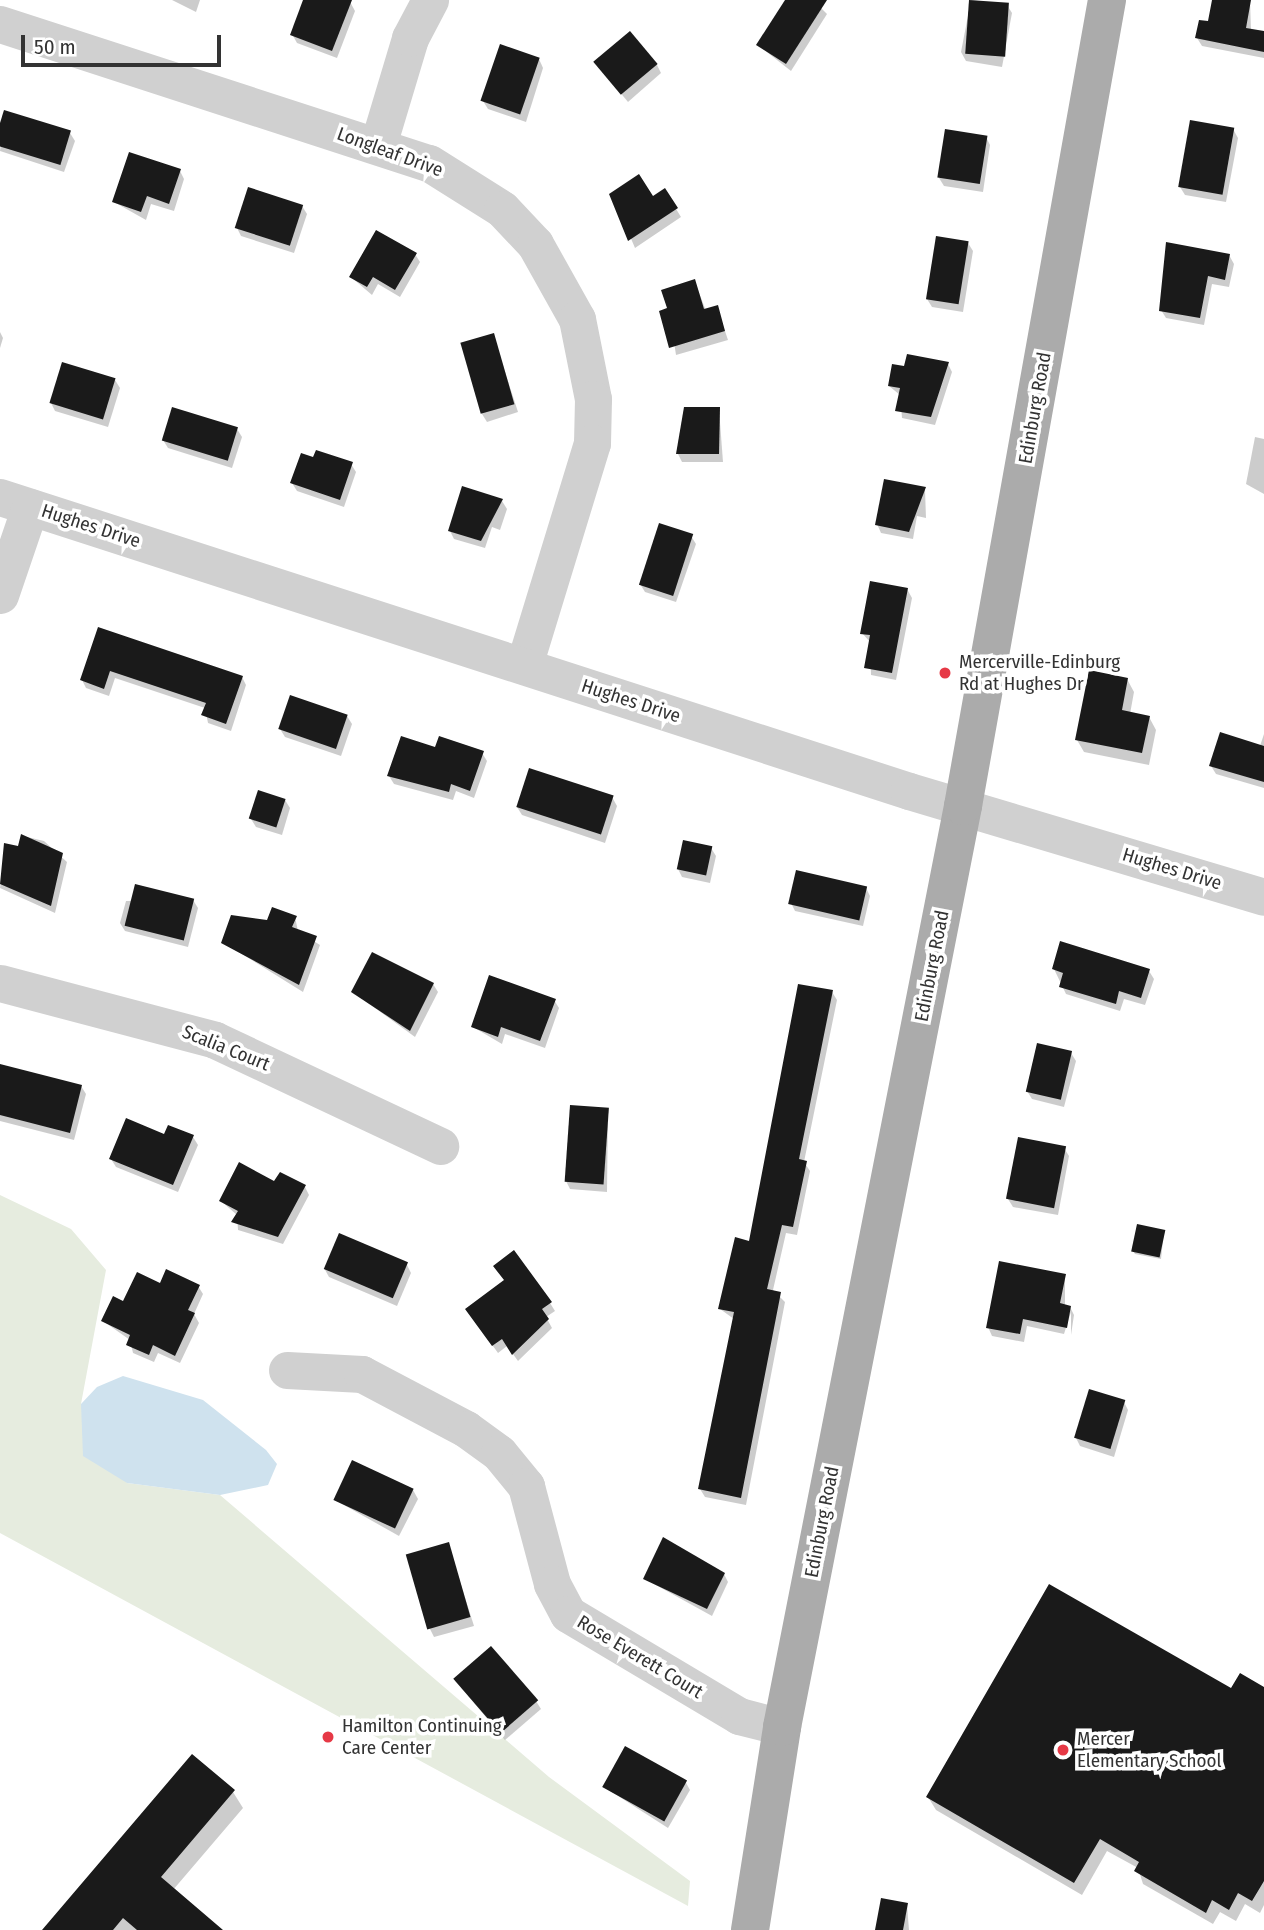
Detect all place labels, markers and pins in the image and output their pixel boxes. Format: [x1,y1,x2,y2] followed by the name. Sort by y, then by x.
[959,651,1120,695] place label: Mercerville-Edinburg Rd at Hughes Dr
[937,665,953,681] marker: Mercerville-Edinburg Rd at Hughes Dr
[342,1715,502,1759] place label: Hamilton Continuing Care Center
[1077,1728,1222,1772] place label: Mercer Elementary School
[320,1729,336,1745] marker: Hamilton Continuing Care Center
[1055,1742,1071,1758] marker: Mercer Elementary School

